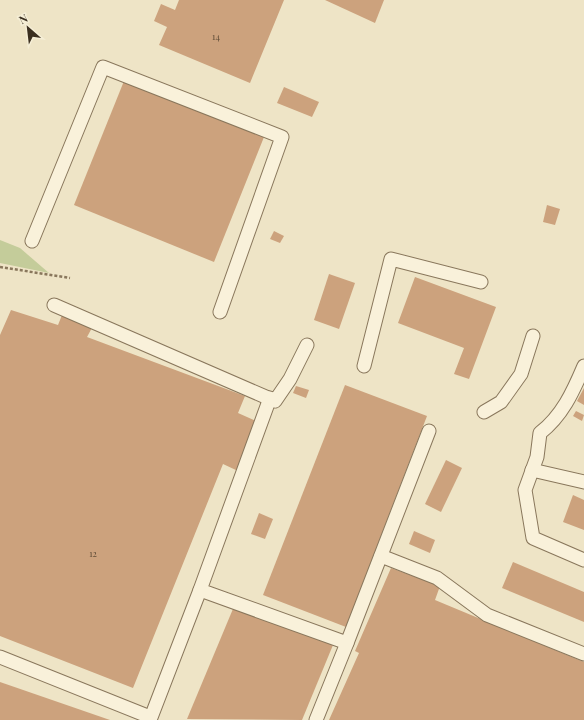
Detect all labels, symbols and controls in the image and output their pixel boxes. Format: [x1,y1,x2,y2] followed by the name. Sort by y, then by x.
[8,8,48,48] north arrow
[16,10,30,27] text: N
[212,30,220,42] house number: 14
[89,547,97,559] house number: 12

